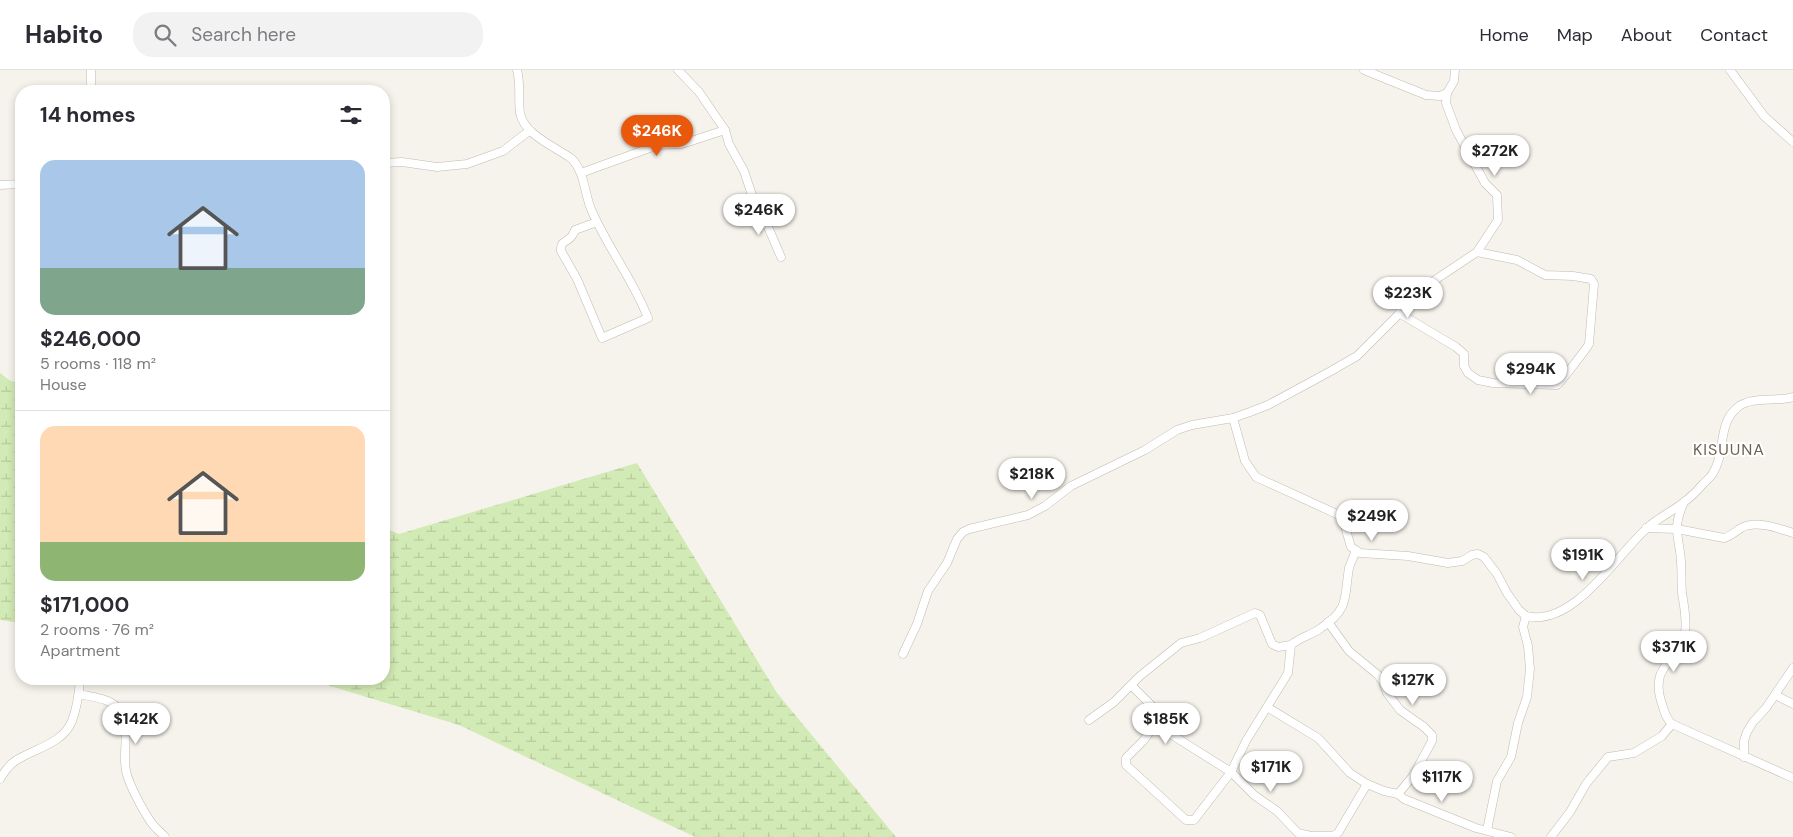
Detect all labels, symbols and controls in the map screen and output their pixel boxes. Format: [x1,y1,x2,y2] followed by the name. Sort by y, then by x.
[133,12,483,57] search box
[25,19,103,50] text: Habito
[151,21,179,49] icon: search
[191,22,296,47] text: Search here
[1479,23,1529,47] text: Home
[1557,23,1593,47] text: Map
[1621,23,1672,47] text: About
[1700,23,1768,47] text: Contact
[40,101,136,129] text: 14 homes
[337,101,365,129] icon: filters
[622,114,692,157] pin: $246K
[632,120,682,141] text: $246K
[1460,134,1530,177] pin: $272K
[1472,140,1518,161] text: $272K
[158,193,248,283] icon: home
[724,194,794,236] pin: $246K
[734,199,784,220] text: $246K
[1373,276,1443,319] pin: $223K
[1384,282,1432,303] text: $223K
[40,325,141,353] text: $246,000
[1496,352,1566,395] pin: $294K
[40,353,156,374] text: 5 rooms · 118 m²
[1506,358,1556,379] text: $294K
[40,374,87,395] text: House
[1693,439,1765,460] district label: KISUUNA
[158,458,248,548] icon: home
[997,458,1067,500] pin: $218K
[1009,463,1055,484] text: $218K
[1337,500,1407,542] pin: $249K
[1347,505,1397,526] text: $249K
[1548,538,1618,581] pin: $191K
[1562,544,1604,565] text: $191K
[40,591,129,619] text: $171,000
[40,619,154,640] text: 2 rooms · 76 m²
[1639,630,1709,673] pin: $371K
[1652,636,1696,657] text: $371K
[40,640,120,661] text: Apartment
[1378,664,1448,706] pin: $127K
[1391,669,1435,690] text: $127K
[101,702,171,745] pin: $142K
[1131,702,1201,745] pin: $185K
[113,708,159,729] text: $142K
[1143,708,1189,729] text: $185K
[1236,750,1306,793] pin: $171K
[1251,756,1291,777] text: $171K
[1407,760,1477,803] pin: $117K
[1422,766,1462,787] text: $117K

